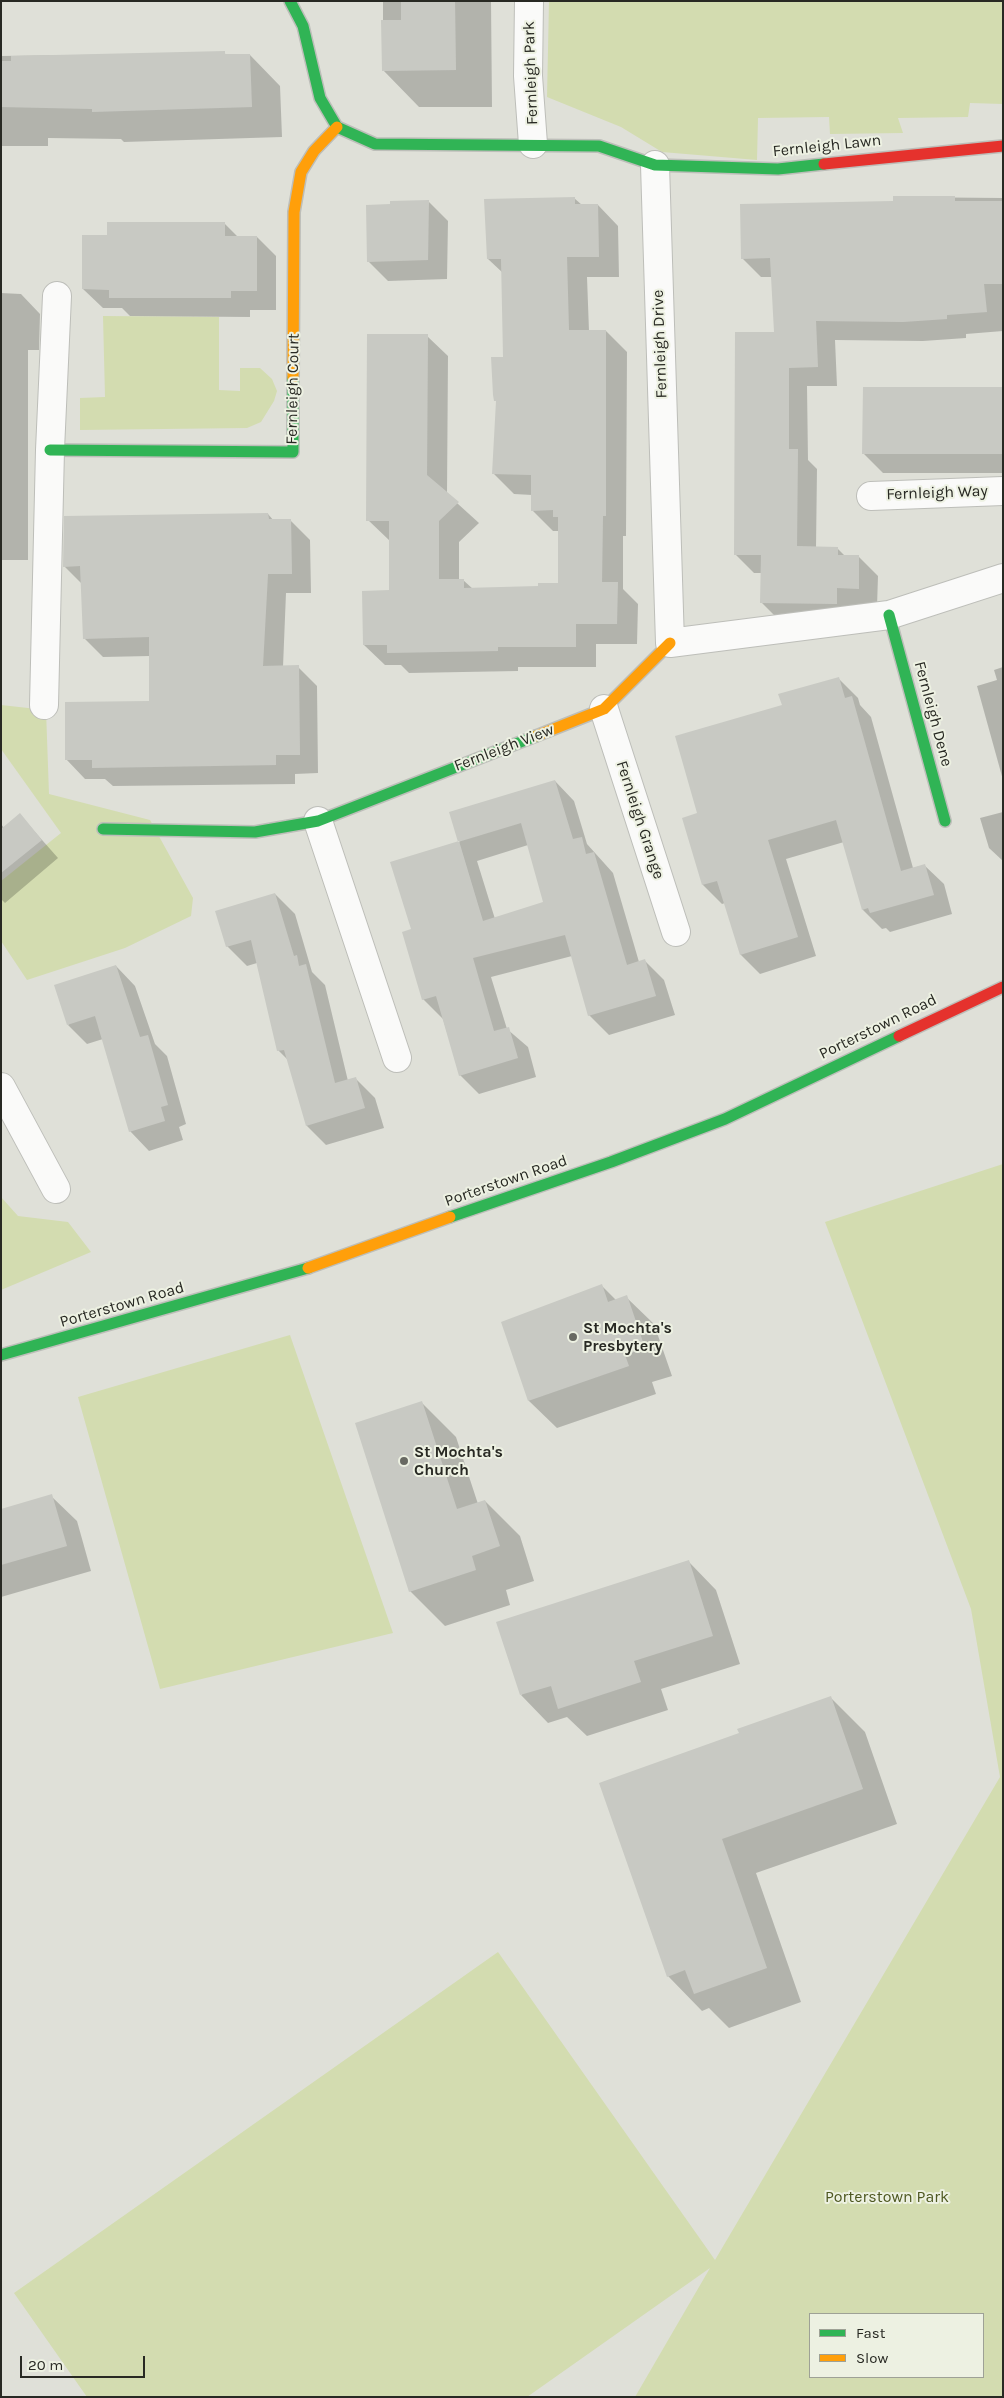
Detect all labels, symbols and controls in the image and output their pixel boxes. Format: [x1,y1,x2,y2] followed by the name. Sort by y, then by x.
[520,21,542,125] street label: Fernleigh Park
[772,131,882,161] street label: Fernleigh Lawn
[649,289,671,399] street label: Fernleigh Drive
[282,333,304,445] street label: Fernleigh Court
[886,482,988,504] street label: Fernleigh Way
[910,659,956,769] street label: Fernleigh Dene
[451,720,557,776] street label: Fernleigh View
[612,758,668,882] street label: Fernleigh Grange
[816,990,940,1064] street label: Porterstown Road
[442,1151,570,1211] street label: Porterstown Road
[58,1278,186,1332] street label: Porterstown Road
[583,1318,672,1356] place label: St Mochta's Presbytery
[567,1331,579,1343] marker: St Mochta's Presbytery
[414,1442,503,1480] place label: St Mochta's Church
[398,1455,410,1467] marker: St Mochta's Church
[825,2187,949,2207] park label: Porterstown Park
[809,2313,984,2378] legend
[856,2324,885,2342] text: Fast
[22,2346,148,2378] scale bar
[856,2349,888,2367] text: Slow
[28,2356,63,2374] text: 20 m

